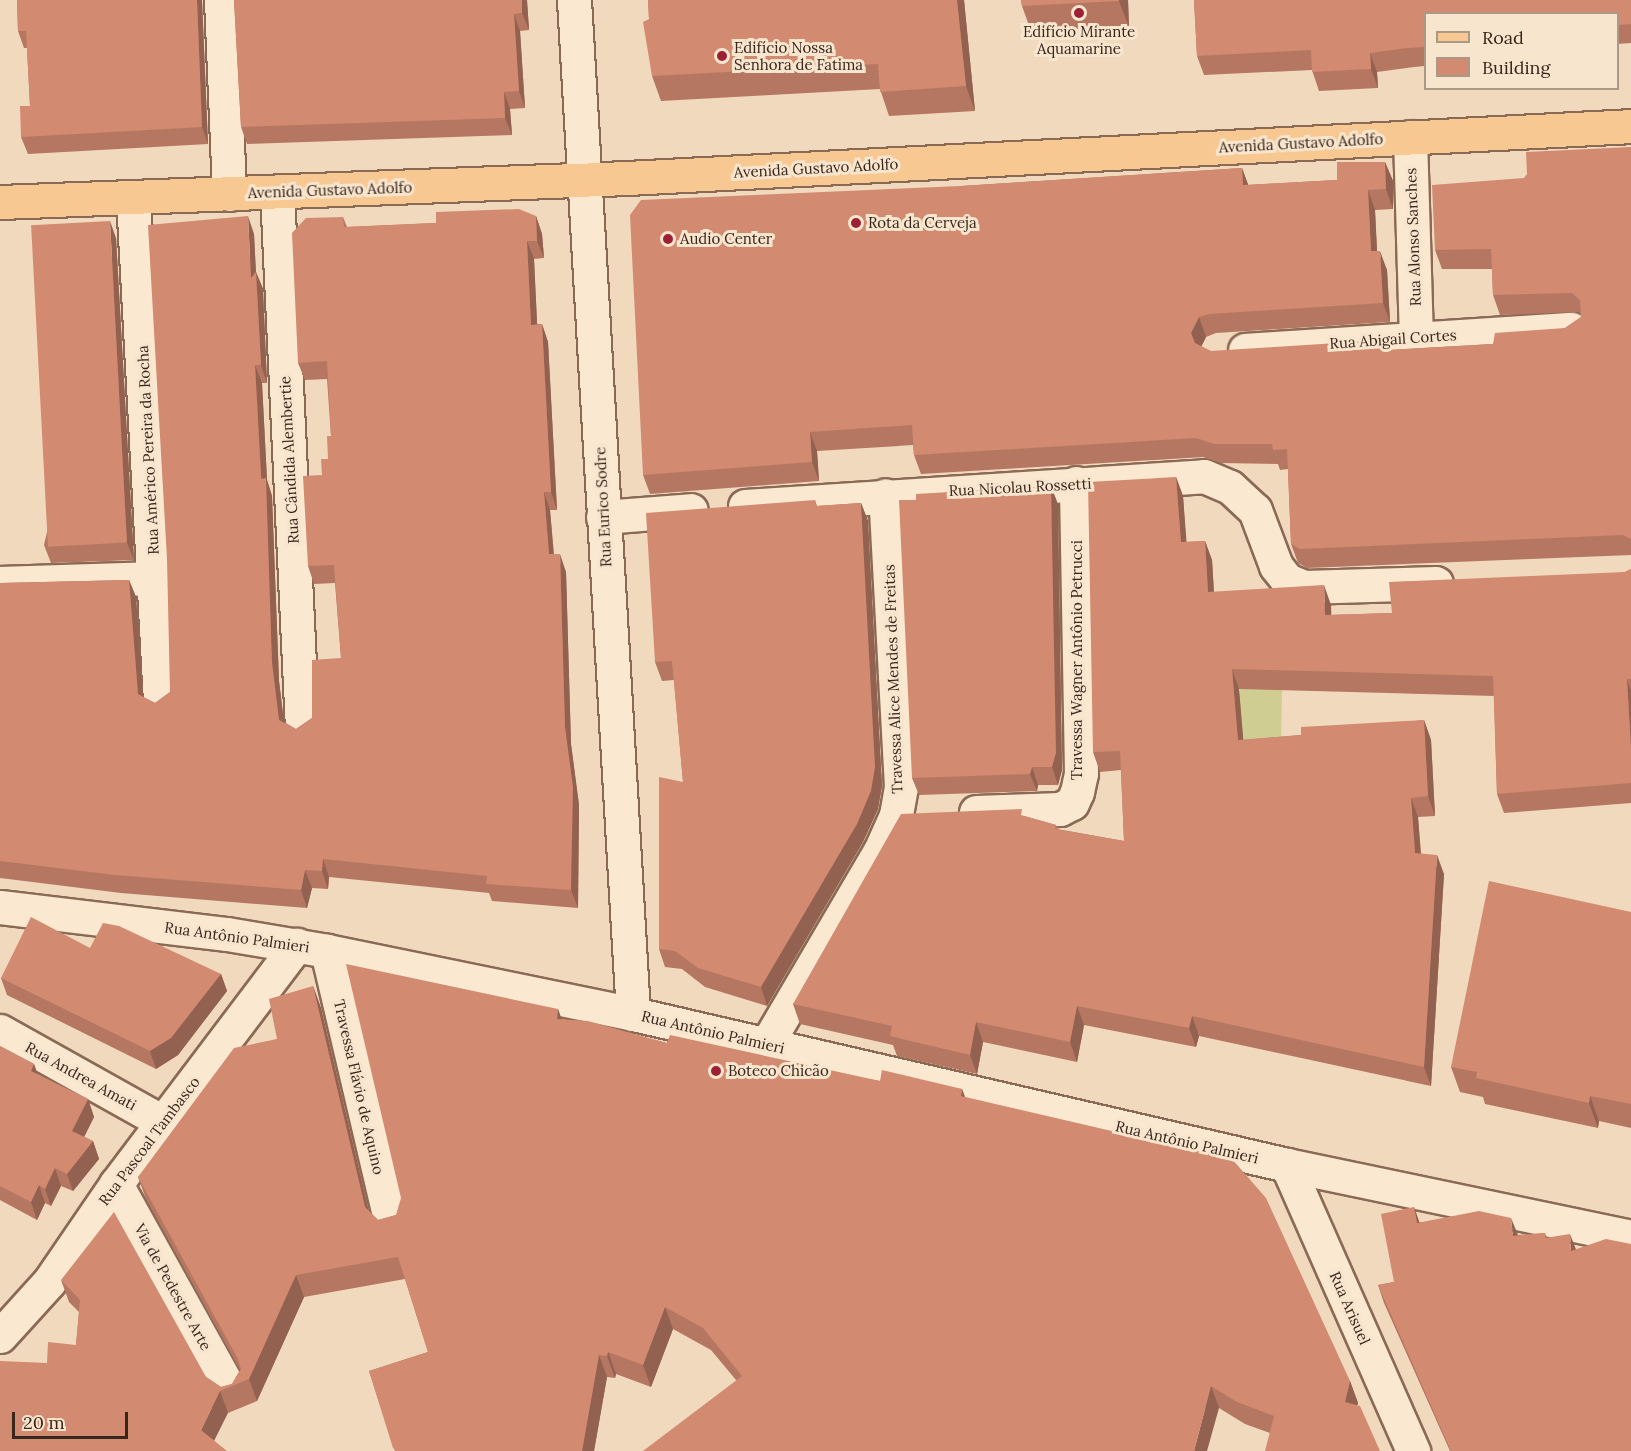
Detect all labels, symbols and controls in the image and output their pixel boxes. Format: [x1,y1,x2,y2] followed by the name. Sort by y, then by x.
[1072,6,1086,20] marker: Edifício Mirante Aquamarine
[1424,12,1619,90] legend
[1023,22,1135,57] place label: Edifício Mirante Aquamarine
[1482,26,1524,49] text: Road
[734,38,863,73] place label: Edifício Nossa Senhora de Fatima
[715,49,729,63] marker: Edifício Nossa Senhora de Fatima
[1482,56,1550,79] text: Building
[1218,130,1384,156] street label: Avenida Gustavo Adolfo
[733,155,899,181] street label: Avenida Gustavo Adolfo
[1402,167,1424,307] street label: Rua Alonso Sanches
[247,178,413,202] street label: Avenida Gustavo Adolfo
[868,214,977,232] place label: Rota da Cerveja
[849,216,863,230] marker: Rota da Cerveja
[680,230,772,248] place label: Audio Center
[661,232,675,246] marker: Audio Center
[1329,326,1457,352] street label: Rua Abigail Cortes
[134,345,162,555] street label: Rua Américo Pereira da Rocha
[276,376,302,544] street label: Rua Cândida Alembertie
[591,446,615,568] street label: Rua Eurico Sodre
[948,474,1092,500] street label: Rua Nicolau Rossetti
[1068,540,1086,780] street label: Travessa Wagner Antônio Petrucci
[880,564,906,794] street label: Travessa Alice Mendes de Freitas
[163,918,311,956] street label: Rua Antônio Palmieri
[330,998,388,1176] street label: Travessa Flávio de Aquino
[640,1007,786,1057] street label: Rua Antônio Palmieri
[22,1038,140,1114] street label: Rua Andrea Amati
[728,1062,829,1080] place label: Boteco Chicão
[709,1064,723,1078] marker: Boteco Chicão
[95,1073,203,1209] street label: Rua Pascoal Tambasco
[1114,1117,1260,1167] street label: Rua Antônio Palmieri
[131,1221,215,1353] street label: Via de Pedestre Arte
[1326,1269,1374,1347] street label: Rua Arisuel
[15,1400,130,1438] scale bar
[23,1411,65,1434] text: 20 m

